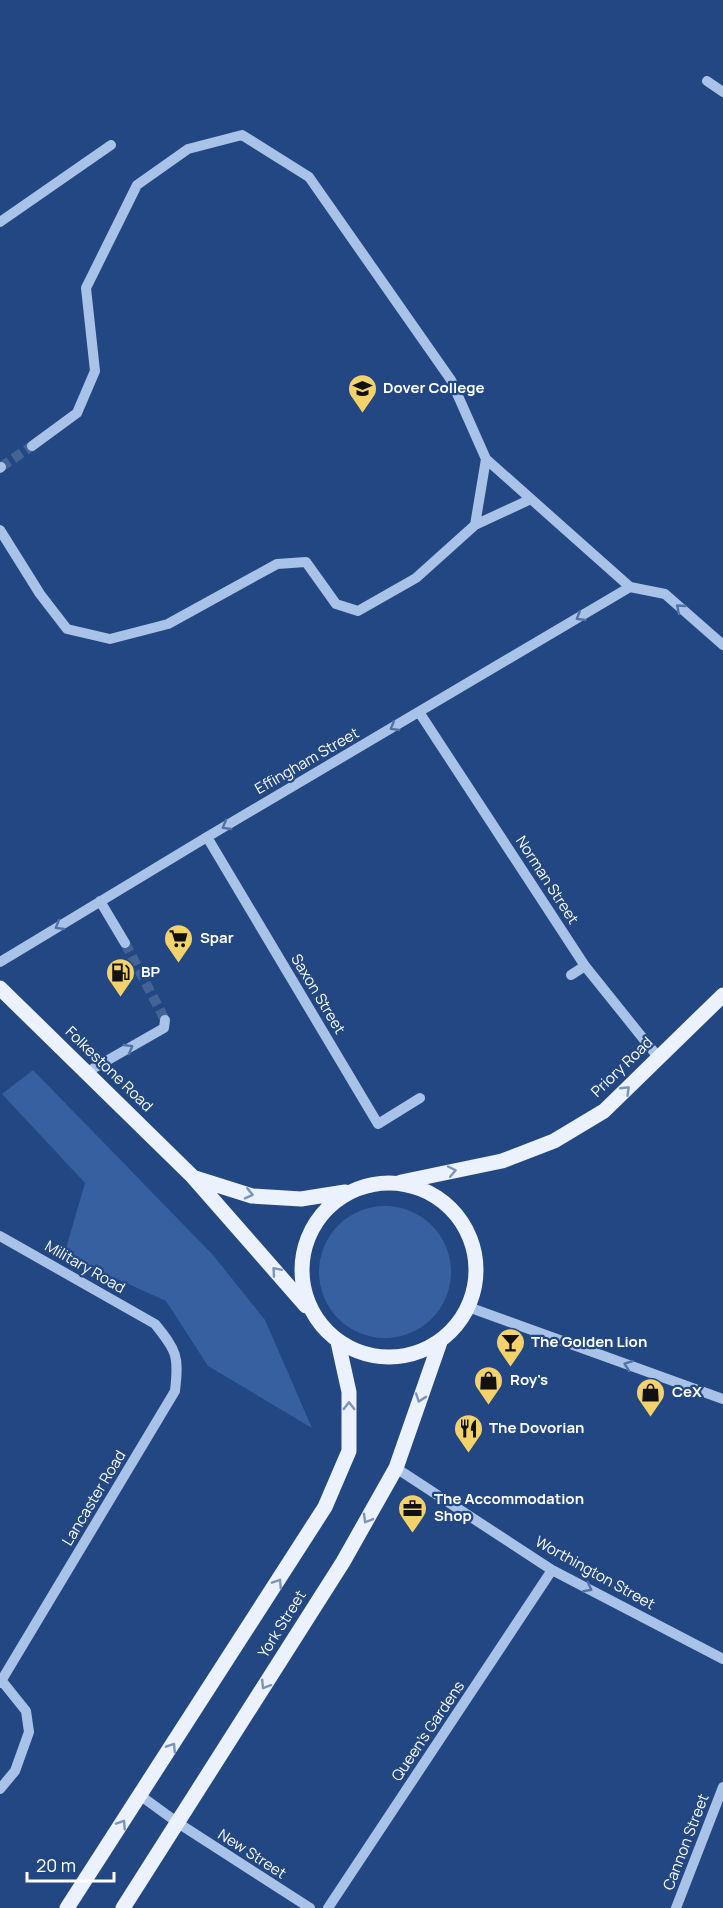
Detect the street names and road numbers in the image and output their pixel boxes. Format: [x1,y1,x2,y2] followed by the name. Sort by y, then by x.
[251,722,363,799] street label: Effingham Street
[511,831,584,928] street label: Norman Street
[286,950,351,1038] street label: Saxon Street
[61,1021,158,1116] street label: Folkestone Road
[586,1032,657,1102] street label: Priory Road
[41,1235,129,1298] street label: Military Road
[57,1446,130,1549] street label: Lancaster Road
[531,1531,659,1614] street label: Worthington Street
[253,1586,311,1661] street label: York Street
[386,1676,469,1785] street label: Queen's Gardens
[658,1791,714,1893] street label: Cannon Street
[214,1824,290,1883] street label: New Street

